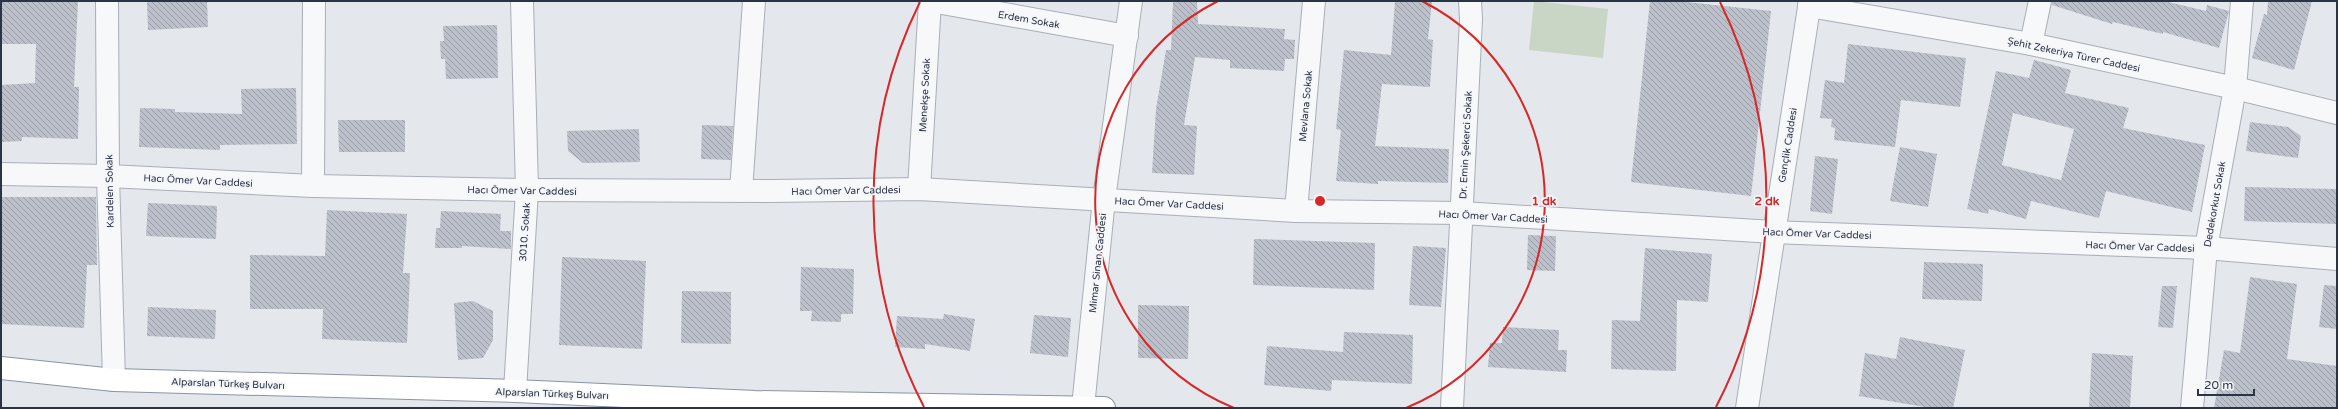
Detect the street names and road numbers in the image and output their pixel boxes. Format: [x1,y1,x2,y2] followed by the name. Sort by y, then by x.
[997,9,1061,31] street label: Erdem Sokak
[2006,35,2141,75] street label: Şehit Zekeriya Türer Caddesi
[917,57,933,132] street label: Menekşe Sokak
[1297,69,1315,142] street label: Mevlana Sokak
[1457,90,1475,200] street label: Dr. Emin Şekerci Sokak
[1776,107,1800,184] street label: Gençlik Caddesi
[103,154,117,228] street label: Kardelen Sokak
[2202,160,2229,248] street label: Dedekorkut Sokak
[143,172,253,190] street label: Hacı Ömer Var Caddesi
[467,184,577,198] street label: Hacı Ömer Var Caddesi
[791,184,901,198] street label: Hacı Ömer Var Caddesi
[1114,195,1224,213] street label: Hacı Ömer Var Caddesi
[517,202,533,262] street label: 3010. Sokak
[1438,208,1548,226] street label: Hacı Ömer Var Caddesi
[1087,213,1109,314] street label: Mimar Sinan Caddesi
[1762,226,1872,242] street label: Hacı Ömer Var Caddesi
[2085,239,2195,255] street label: Hacı Ömer Var Caddesi
[171,376,285,392] street label: Alparslan Türkeş Bulvarı
[495,386,609,402] street label: Alparslan Türkeş Bulvarı

